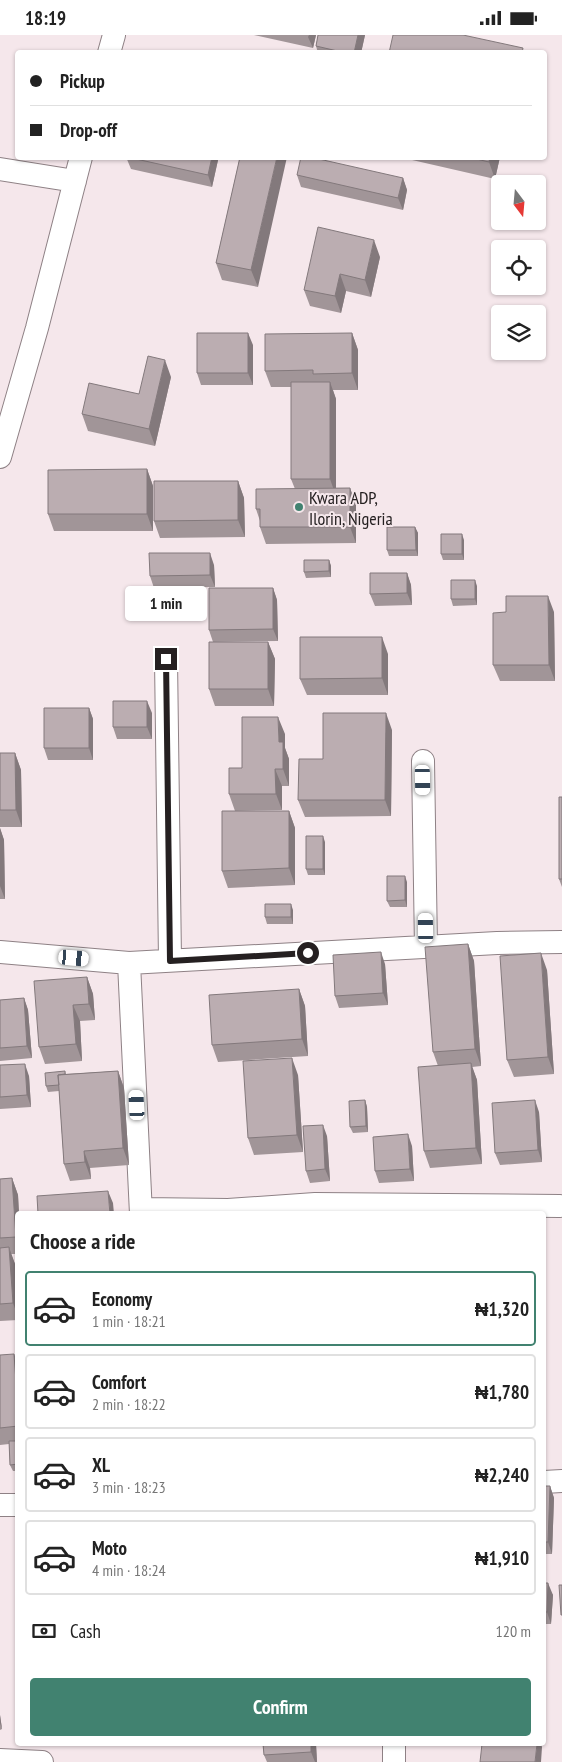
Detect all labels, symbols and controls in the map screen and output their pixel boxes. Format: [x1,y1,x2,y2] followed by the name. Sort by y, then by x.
[25,6,66,30] text: 18:19
[60,69,105,93] text: Pickup
[60,118,117,142] text: Drop-off
[491,175,546,230] north arrow
[491,175,546,360] map controls
[491,240,546,295] button: locate
[491,305,546,360] button: layers
[309,486,393,530] place label: Kwara ADP, Ilorin, Nigeria
[293,501,305,513] marker: Kwara ADP, Ilorin, Nigeria
[125,587,207,621] callout: 1 min
[150,593,182,613] text: 1 min
[155,648,177,670] route end
[415,765,430,795] car
[418,913,433,943] car
[297,942,319,964] route start
[58,949,89,967] car
[128,1090,145,1120] car
[30,1227,135,1255] text: Choose a ride
[32,1286,77,1331] icon: car
[92,1287,152,1311] text: Economy
[475,1297,529,1321] text: ₦1,320
[92,1311,166,1331] text: 1 min · 18:21
[32,1369,77,1414] icon: car
[92,1370,146,1394] text: Comfort
[475,1380,529,1404] text: ₦1,780
[92,1394,166,1414] text: 2 min · 18:22
[32,1452,77,1497] icon: car
[92,1453,110,1477] text: XL
[475,1463,529,1487] text: ₦2,240
[92,1477,166,1497] text: 3 min · 18:23
[32,1535,77,1580] icon: car
[92,1536,127,1560] text: Moto
[475,1546,529,1570] text: ₦1,910
[92,1560,166,1580] text: 4 min · 18:24
[30,1617,58,1645] icon: cash
[70,1619,101,1643] text: Cash
[496,1621,531,1641] text: 120 m
[30,1678,531,1736] button: Confirm

